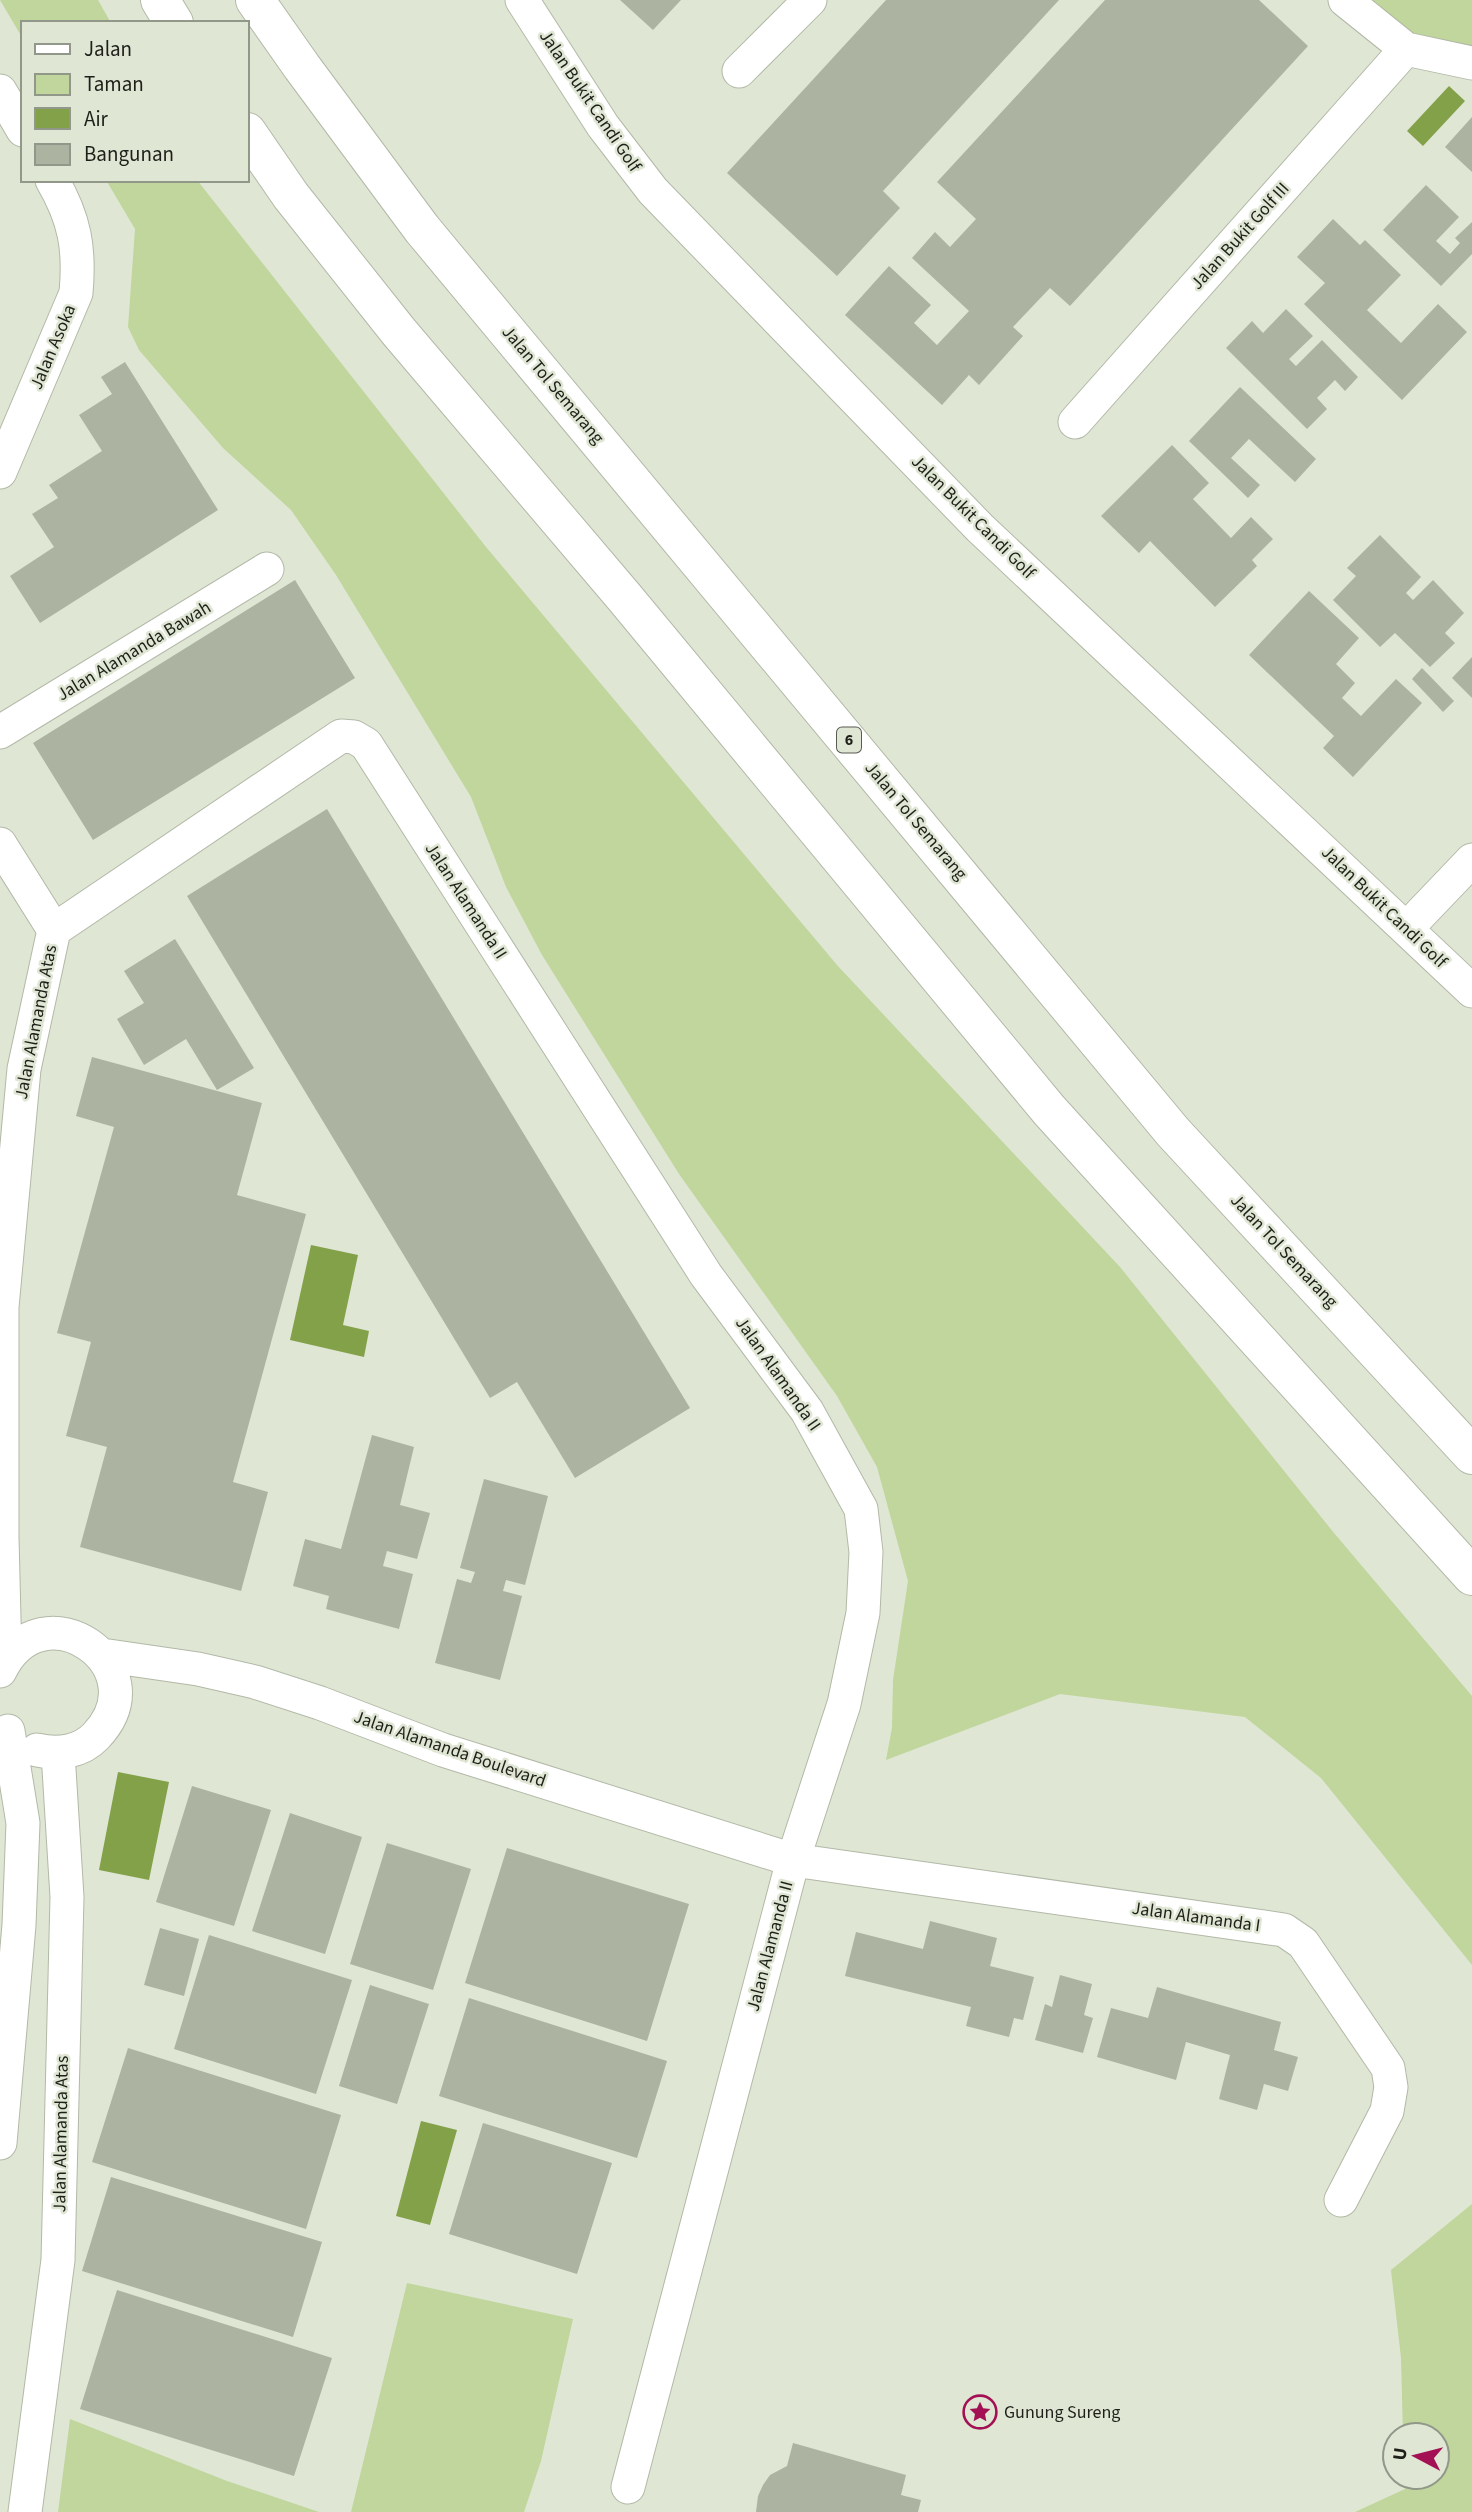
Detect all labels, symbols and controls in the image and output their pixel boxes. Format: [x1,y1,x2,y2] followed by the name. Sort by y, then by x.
[21,21,248,182] legend
[533,25,647,177] street label: Jalan Bukit Candi Golf
[84,34,132,64] text: Jalan
[84,69,144,99] text: Taman
[84,104,109,134] text: Air
[84,139,174,169] text: Bangunan
[1185,177,1295,295] street label: Jalan Bukit Golf III
[24,301,82,393] street label: Jalan Asoka
[496,320,610,450] street label: Jalan Tol Semarang
[905,449,1041,585] street label: Jalan Bukit Candi Golf
[52,595,216,707] street label: Jalan Alamanda Bawah
[837,727,861,752] road number: 6
[859,756,973,886] street label: Jalan Tol Semarang
[419,838,513,964] street label: Jalan Alamanda II
[1316,840,1453,974] street label: Jalan Bukit Candi Golf
[9,943,63,1101] street label: Jalan Alamanda Atas
[1225,1189,1343,1313] street label: Jalan Tol Semarang
[729,1312,827,1436] street label: Jalan Alamanda II
[351,1704,549,1794] street label: Jalan Alamanda Boulevard
[741,1878,799,2014] street label: Jalan Alamanda II
[1130,1896,1262,1938] street label: Jalan Alamanda I
[47,2055,75,2213] street label: Jalan Alamanda Atas
[961,2393,999,2431] place icon: Gunung Sureng
[1004,2400,1120,2425] place label: Gunung Sureng
[1381,2421,1451,2491] north arrow
[1386,2446,1415,2462] text: U

